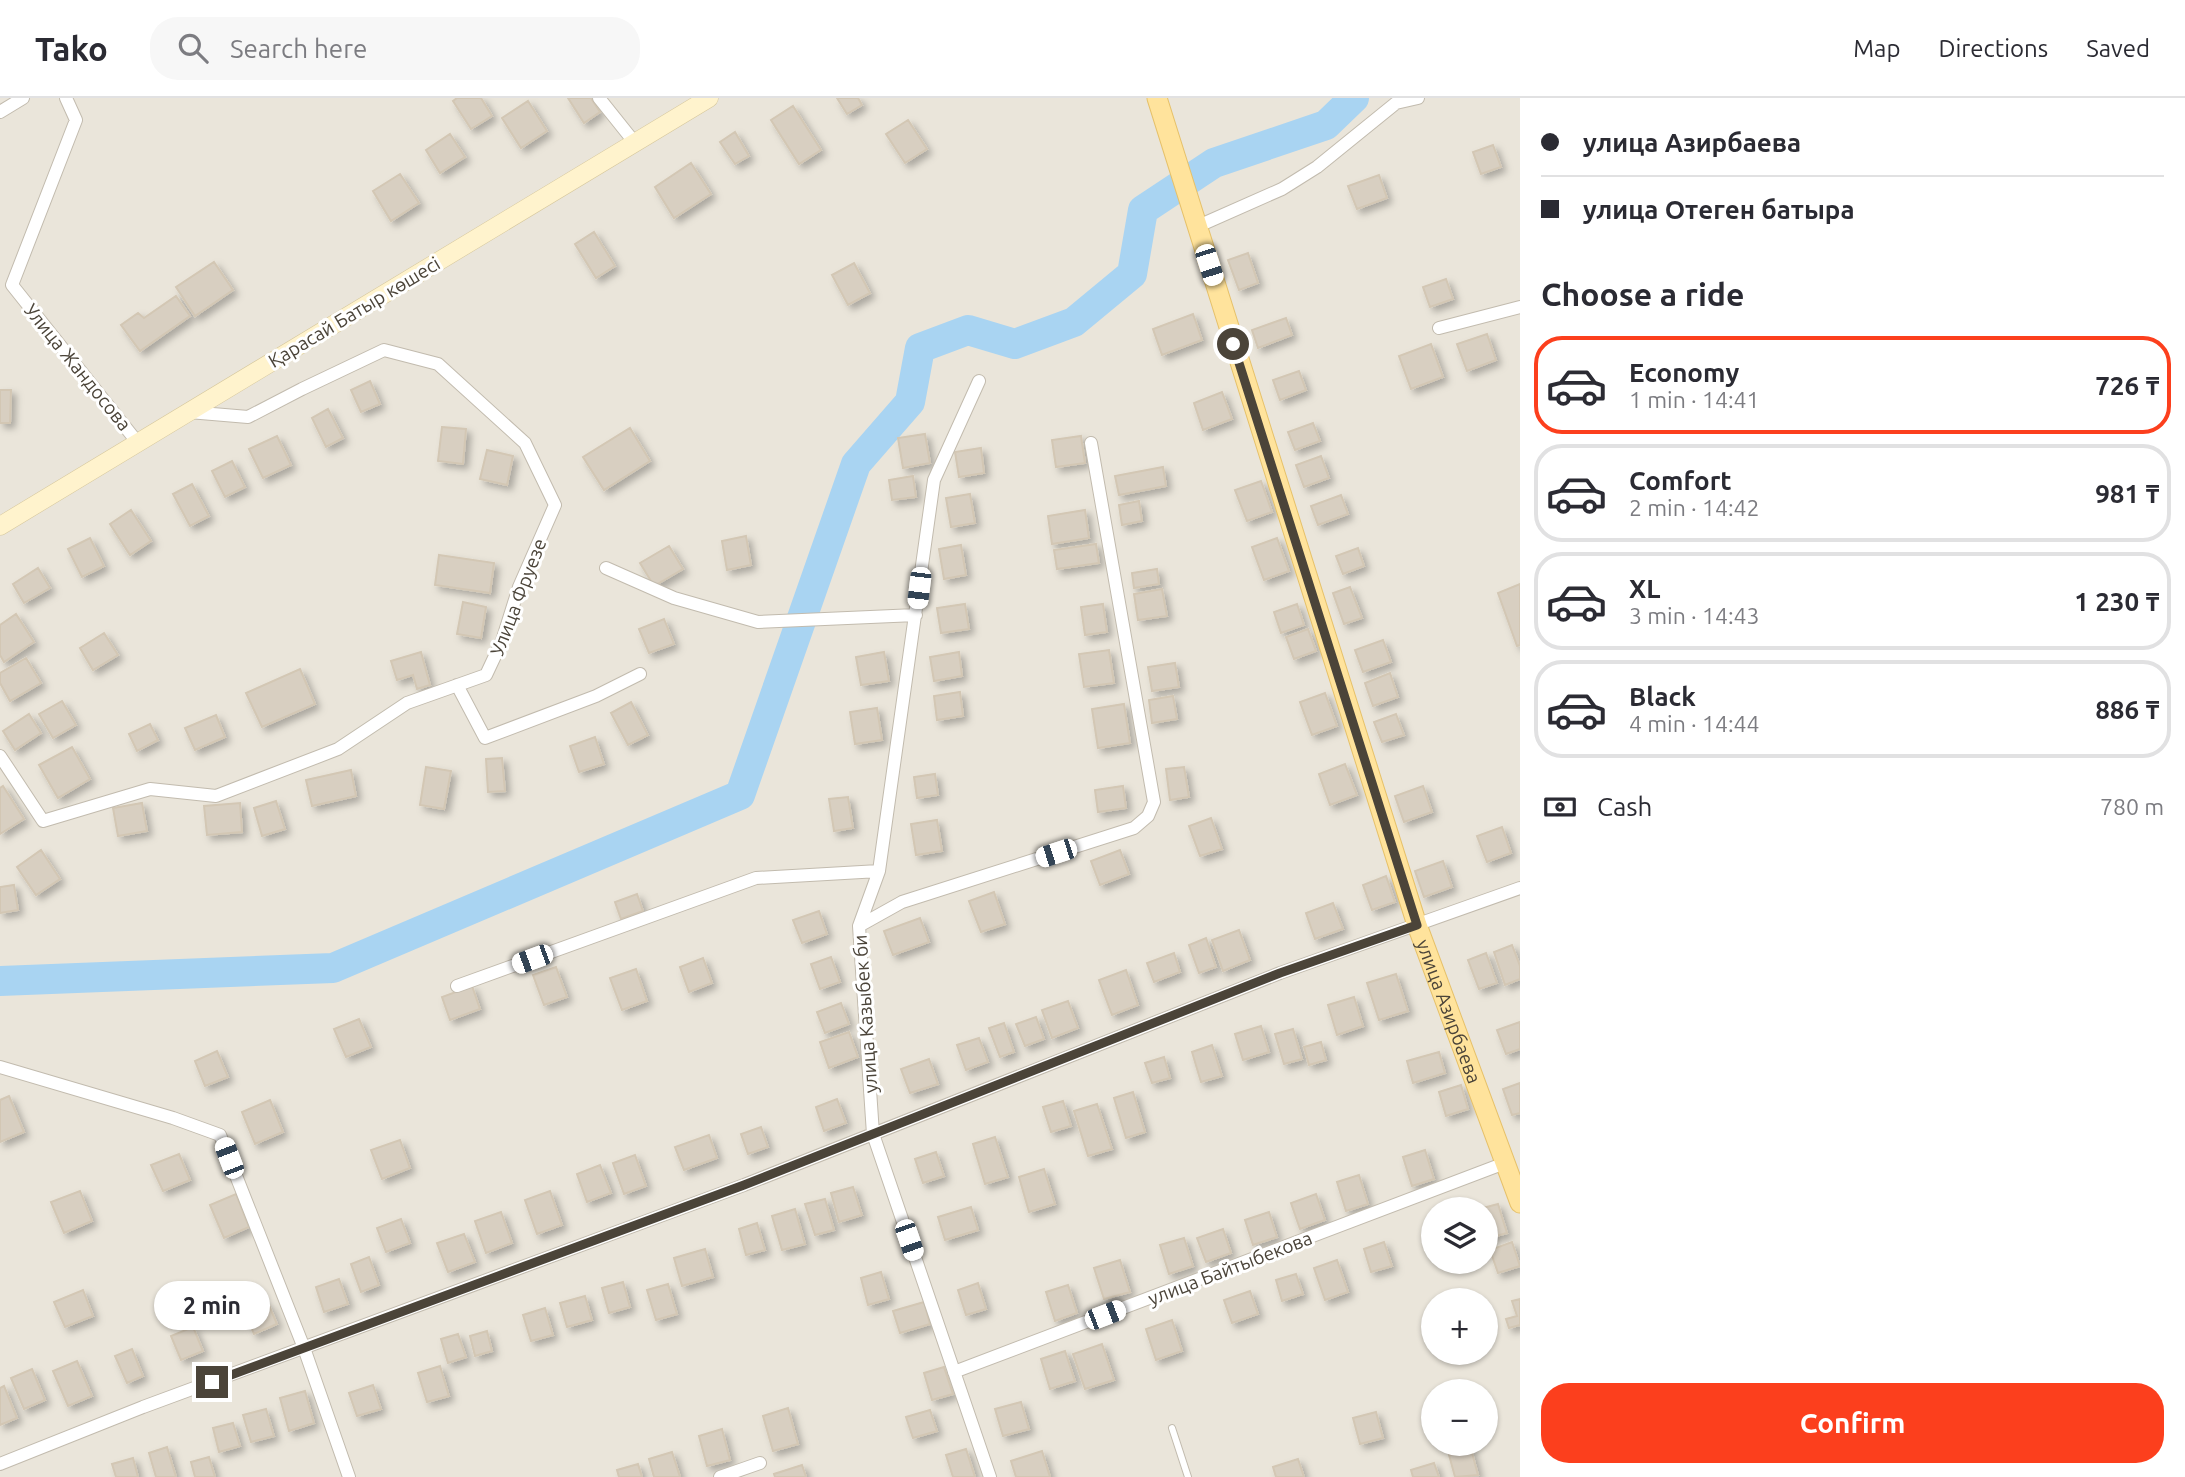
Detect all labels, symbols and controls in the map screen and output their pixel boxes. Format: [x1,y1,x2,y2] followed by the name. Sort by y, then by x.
[150,17,640,80] search box
[174,29,212,67] icon: search
[35,30,108,67] text: Tako
[230,34,367,63] text: Search here
[1853,35,1900,62] text: Map
[1938,35,2048,62] text: Directions
[2086,35,2150,62] text: Saved
[1583,128,1801,157] text: улица Азирбаева
[1583,195,1855,224] text: улица Отеген батыра
[1193,242,1226,288] car
[264,252,444,372] street label: Қарасай Батыр көшесі
[1541,276,1744,312] text: Choose a ride
[20,299,136,435] street label: Улица Жандосова
[1217,328,1249,360] route start
[1545,354,1608,417] icon: car
[1629,358,1739,387] text: Economy
[2095,371,2160,400] text: 726 ₸
[1629,387,1760,412] text: 1 min · 14:41
[1545,462,1608,525] icon: car
[1629,466,1732,495] text: Comfort
[2095,479,2160,508] text: 981 ₸
[1629,495,1760,520] text: 2 min · 14:42
[486,535,550,659] street label: Улица Фруезе
[907,566,932,610] car
[1545,570,1608,633] icon: car
[1629,574,1660,603] text: XL
[2074,587,2160,616] text: 1 230 ₸
[1629,603,1760,628] text: 3 min · 14:43
[1545,678,1608,741] icon: car
[1629,682,1696,711] text: Black
[2095,695,2160,724] text: 886 ₸
[1629,711,1760,736] text: 4 min · 14:44
[1541,788,1579,826] icon: cash
[1597,792,1652,821] text: Cash
[2100,794,2164,819] text: 780 m
[1033,837,1080,869] car
[848,934,882,1094] street label: улица Казыбек би
[1412,936,1486,1086] street label: улица Азирбаева
[509,942,556,976] car
[212,1135,247,1181] car
[1421,1197,1498,1456] map controls
[1421,1197,1498,1274] button: layers
[893,1217,926,1263] car
[1145,1227,1315,1309] street label: улица Байтыбекова
[154,1280,270,1330] callout: 2 min
[1421,1288,1498,1365] button: +
[183,1293,241,1318] text: 2 min
[1082,1298,1129,1332] car
[196,1366,228,1398] route end
[1421,1379,1498,1456] button: −
[1541,1383,2164,1463] button: Confirm

